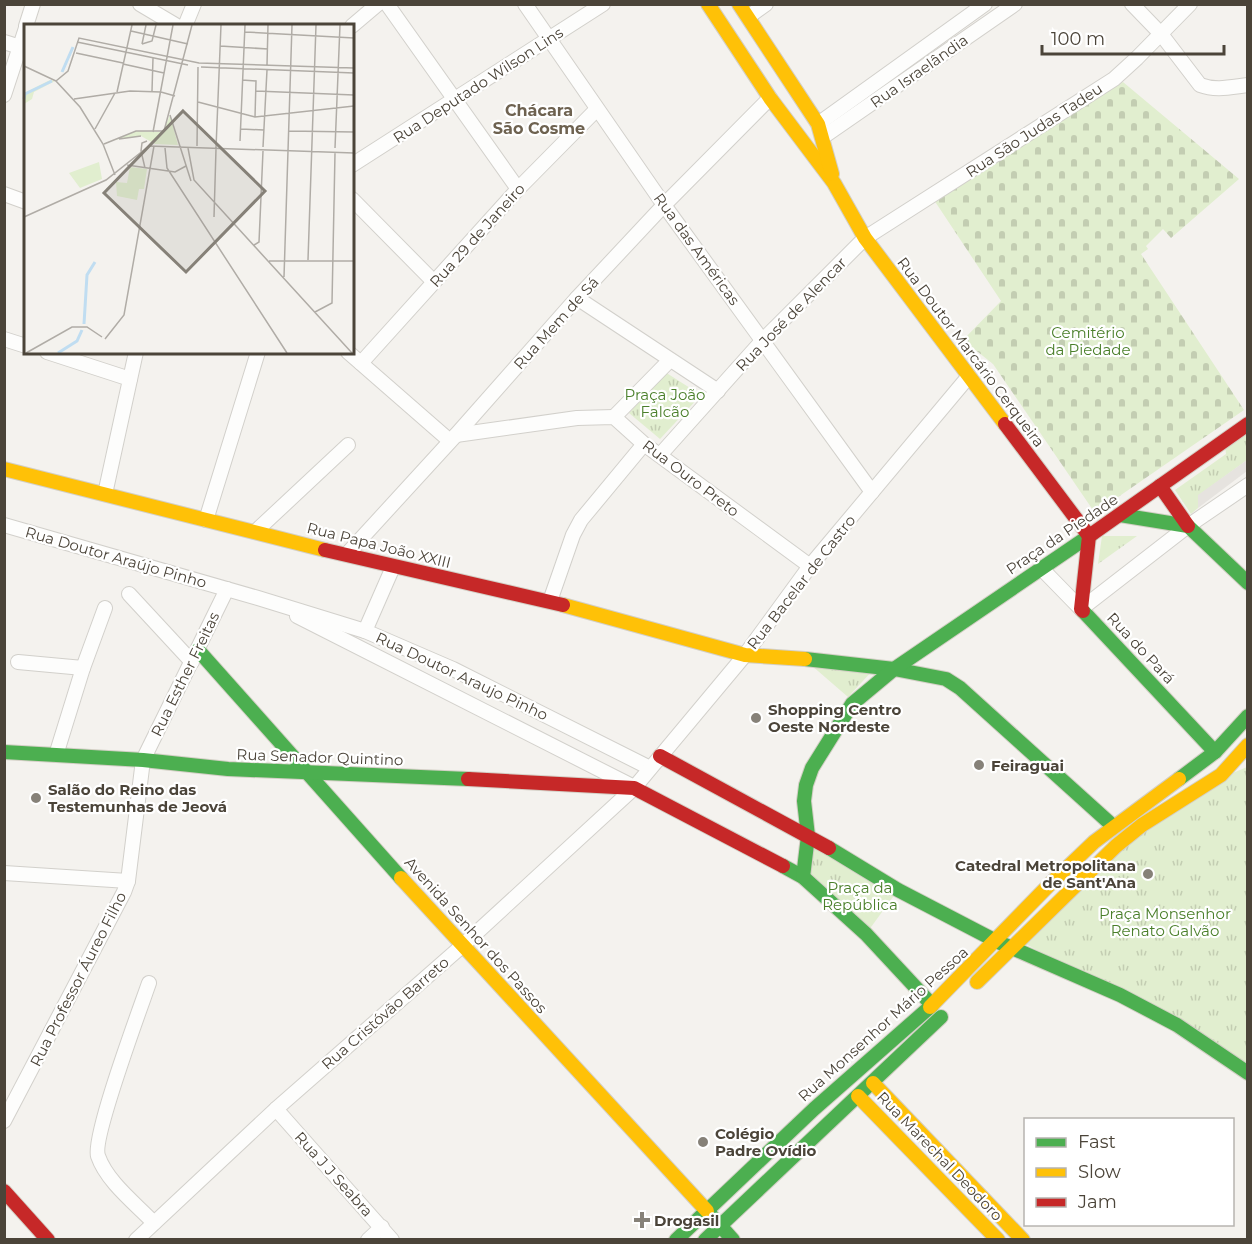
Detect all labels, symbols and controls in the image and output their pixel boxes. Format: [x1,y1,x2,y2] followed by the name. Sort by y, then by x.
[1042,18,1224,56] scale bar
[389,23,567,147] street label: Rua Deputado Wilson Lins
[24,24,354,354] inset map
[1051,28,1105,50] text: 100 m
[866,30,972,112] street label: Rua Israelândia
[962,79,1106,181] street label: Rua São Judas Tadeu
[493,101,585,138] district label: Chácara São Cosme
[425,179,529,291] street label: Rua 29 de Janeiro
[650,189,744,309] street label: Rua das Américas
[732,253,850,375] street label: Rua José de Alencar
[893,253,1049,451] street label: Rua Doutor Marcário Cerqueira
[509,273,603,373] street label: Rua Mem de Sá
[1045,323,1131,359] park label: Cemitério da Piedade
[624,385,706,421] park label: Praça João Falcão
[639,435,743,521] street label: Rua Ouro Preto
[1002,490,1122,578] street label: Praça da Piedade
[743,511,859,653] street label: Rua Bacelar de Castro
[305,518,453,572] street label: Rua Papa João XXIII
[23,522,209,592] street label: Rua Doutor Araújo Pinho
[1103,608,1179,688] street label: Rua do Pará
[147,609,223,739] street label: Rua Esther Freitas
[373,628,551,724] street label: Rua Doutor Araujo Pinho
[768,700,901,736] place label: Shopping Centro Oeste Nordeste
[749,711,763,725] marker: Shopping Centro Oeste Nordeste
[236,745,404,769] street label: Rua Senador Quintino
[991,756,1064,775] place label: Feiraguai
[972,758,986,772] marker: Feiraguai
[48,780,227,816] place label: Salão do Reino das Testemunhas de Jeová
[29,791,43,805] marker: Salão do Reino das Testemunhas de Jeová
[401,853,551,1017] street label: Avenida Senhor dos Passos
[955,856,1136,892] place label: Catedral Metropolitana de Sant'Ana
[1141,867,1155,881] marker: Catedral Metropolitana de Sant'Ana
[822,878,898,914] park label: Praça da República
[26,889,130,1069] street label: Rua Professor Áureo Filho
[1099,904,1231,940] park label: Praça Monsenhor Renato Galvão
[794,942,972,1106] street label: Rua Monsenhor Mário Pessoa
[317,952,453,1074] street label: Rua Cristóvão Barreto
[873,1087,1007,1225] street label: Rua Marechal Deodoro
[1024,1118,1234,1226] legend
[715,1124,817,1160] place label: Colégio Padre Ovídio
[291,1128,377,1220] street label: Rua J J Seabra
[1078,1131,1116,1153] text: Fast
[696,1135,710,1149] marker: Colégio Padre Ovídio
[1078,1161,1121,1183] text: Slow
[1077,1191,1117,1213] text: Jam
[654,1211,719,1230] place label: Drogasil
[635,1213,649,1227] marker: Drogasil

